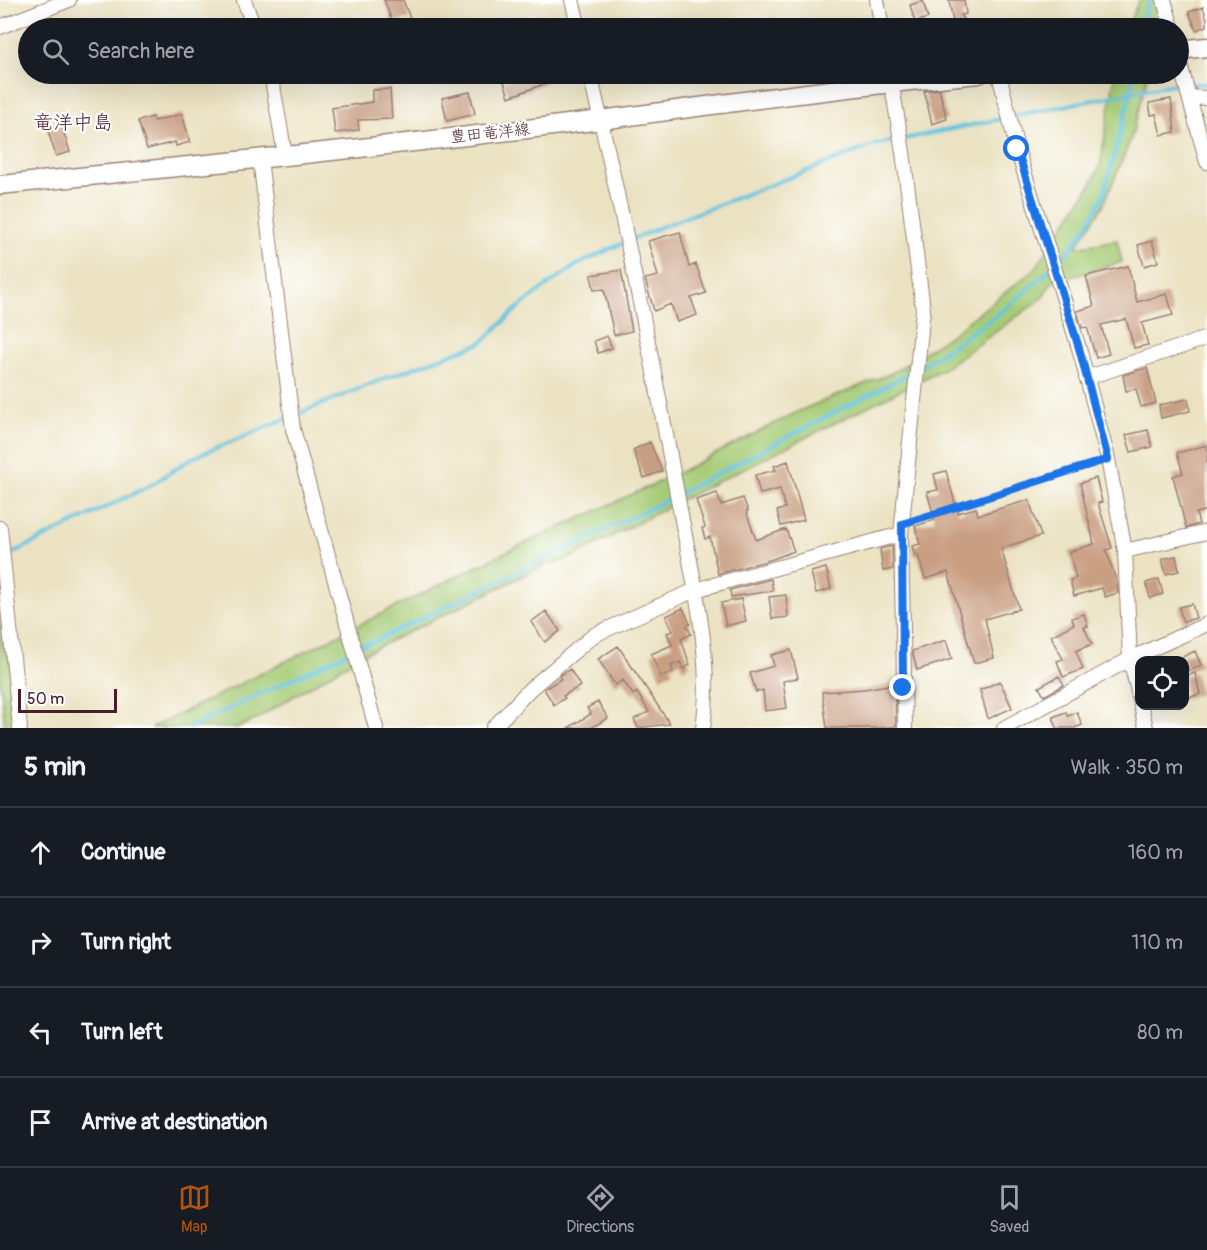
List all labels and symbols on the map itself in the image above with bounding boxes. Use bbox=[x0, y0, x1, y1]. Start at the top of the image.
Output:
district label: 竜洋中島 bbox=[33, 110, 113, 135]
street label: 豊田竜洋線 bbox=[449, 119, 531, 147]
route start bbox=[1003, 135, 1029, 161]
route end bbox=[889, 674, 915, 700]
scale bar bbox=[18, 686, 117, 714]

